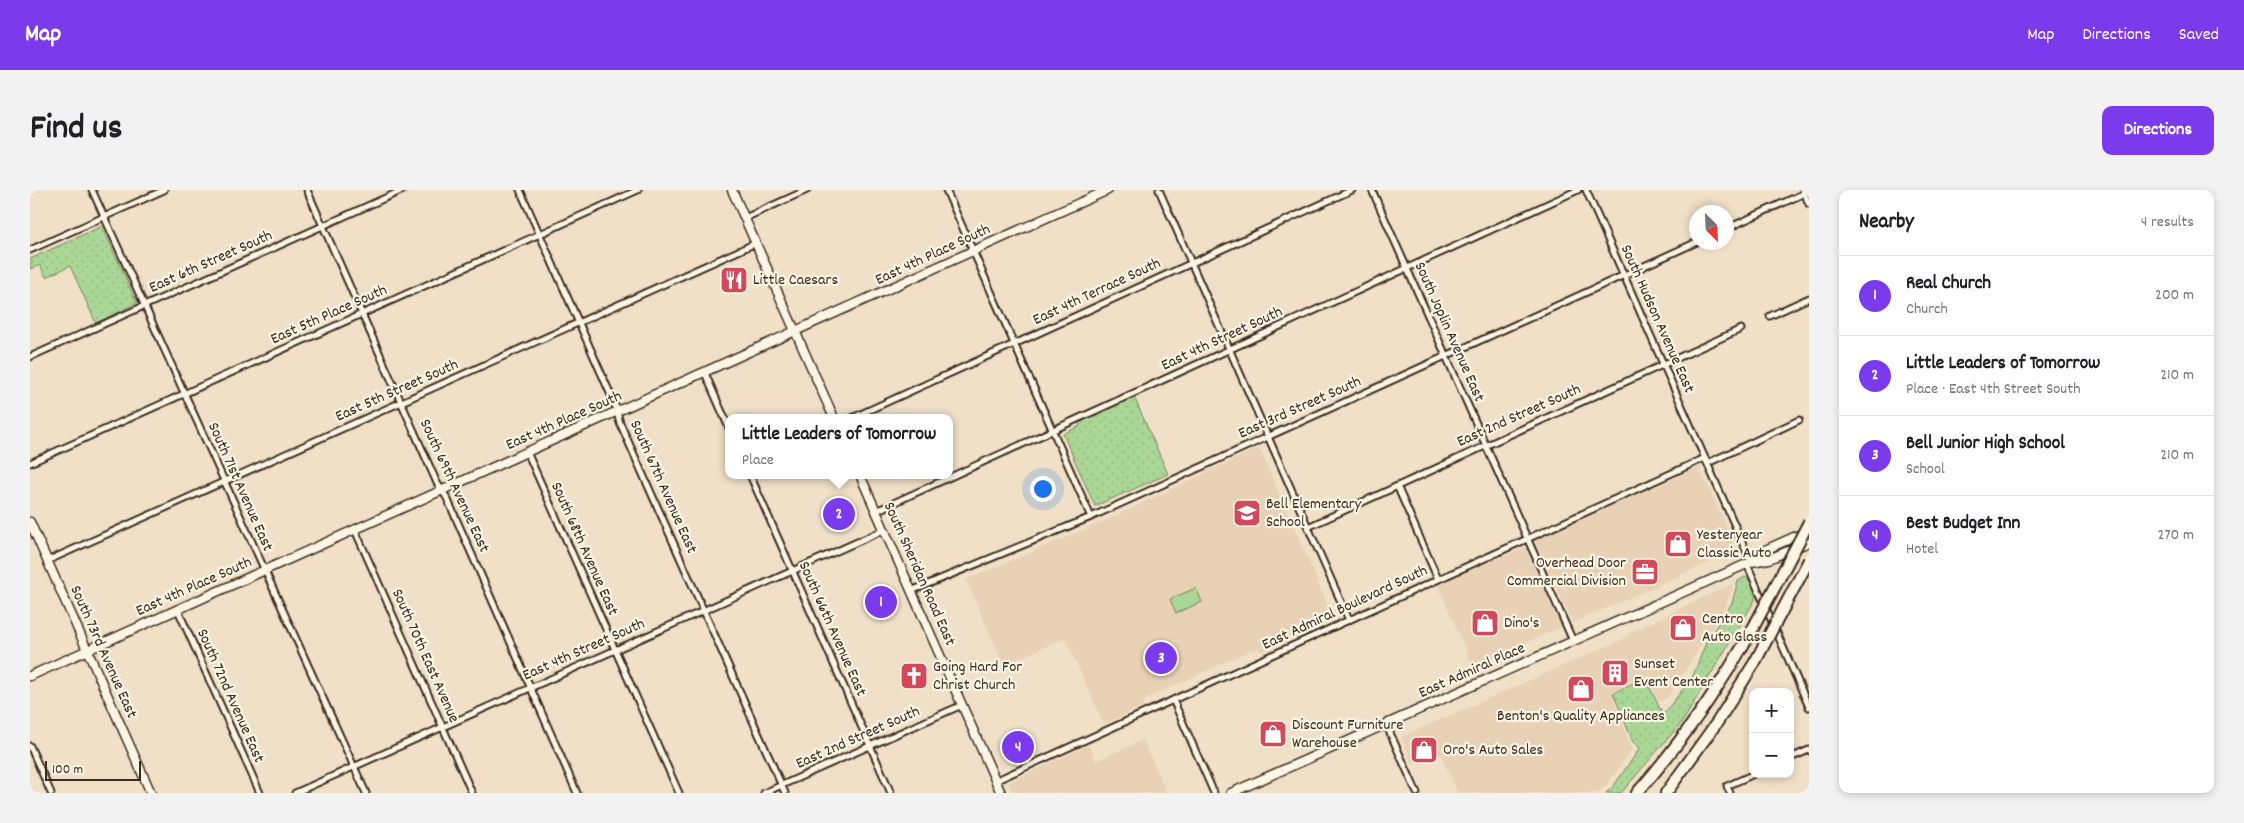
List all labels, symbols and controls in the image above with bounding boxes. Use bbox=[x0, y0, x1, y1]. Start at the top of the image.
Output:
text: Map bbox=[25, 18, 61, 52]
text: Map bbox=[2027, 23, 2054, 48]
text: Directions bbox=[2082, 23, 2151, 48]
text: Saved bbox=[2179, 23, 2219, 48]
text: Find us bbox=[30, 105, 122, 155]
button: Directions bbox=[2102, 106, 2214, 155]
north arrow bbox=[1689, 205, 1734, 250]
text: Nearby bbox=[1859, 208, 1914, 238]
text: 4 results bbox=[2141, 211, 2194, 234]
street label: East 4th Place South bbox=[872, 218, 994, 292]
street label: East 6th Street South bbox=[146, 225, 276, 299]
street label: South Hudson Avenue East bbox=[1614, 241, 1700, 397]
street label: East 4th Terrace South bbox=[1029, 252, 1165, 332]
street label: South Joplin Avenue East bbox=[1408, 258, 1490, 406]
restaurant icon: Little Caesars bbox=[719, 265, 749, 295]
place label: Little Caesars bbox=[753, 269, 838, 292]
text: Real Church bbox=[1906, 271, 1991, 298]
street label: East 5th Place South bbox=[267, 279, 391, 351]
text: 1 bbox=[1873, 284, 1877, 307]
text: 200 m bbox=[2155, 284, 2194, 307]
text: Church bbox=[1906, 298, 1948, 321]
street label: East 4th Street South bbox=[1158, 301, 1286, 377]
text: Little Leaders of Tomorrow bbox=[1906, 351, 2100, 378]
street label: East 5th Street South bbox=[332, 354, 462, 428]
text: 2 bbox=[1872, 364, 1879, 387]
text: 210 m bbox=[2160, 364, 2194, 387]
street label: East 3rd Street South bbox=[1235, 371, 1365, 445]
street label: East 2nd Street South bbox=[1453, 378, 1585, 454]
text: Place · East 4th Street South bbox=[1906, 378, 2081, 401]
street label: East 4th Place South bbox=[502, 385, 626, 457]
popup bbox=[725, 414, 953, 479]
street label: South 69th Avenue East bbox=[413, 415, 495, 557]
street label: South 67th Avenue East bbox=[623, 417, 703, 557]
street label: South 71st Avenue East bbox=[201, 419, 279, 555]
text: Little Leaders of Tomorrow bbox=[742, 422, 936, 449]
text: Bell Junior High School bbox=[1906, 431, 2065, 458]
text: 3 bbox=[1871, 444, 1879, 467]
text: 210 m bbox=[2160, 444, 2194, 467]
text: Place bbox=[742, 449, 774, 472]
text: School bbox=[1906, 458, 1945, 481]
your location bbox=[1030, 476, 1056, 502]
street label: South 68th Avenue East bbox=[544, 479, 624, 620]
place label: Bell Elementary School bbox=[1266, 493, 1362, 534]
pin: 2 bbox=[823, 495, 855, 533]
street label: South Sheridan Road East bbox=[877, 498, 961, 650]
school or university icon: Bell Elementary School bbox=[1232, 498, 1262, 528]
text: Best Budget Inn bbox=[1906, 511, 2020, 538]
place label: Yesteryear Classic Auto bbox=[1697, 524, 1771, 565]
text: 4 bbox=[1872, 524, 1878, 547]
text: 270 m bbox=[2158, 524, 2194, 547]
shop icon: Yesteryear Classic Auto bbox=[1663, 529, 1693, 559]
text: Hotel bbox=[1906, 538, 1938, 561]
street label: East 4th Place South bbox=[132, 551, 256, 623]
place label: Overhead Door Commercial Division bbox=[1507, 552, 1626, 593]
office icon: Overhead Door Commercial Division bbox=[1630, 557, 1660, 587]
street label: South 66th Avenue East bbox=[792, 558, 872, 700]
street label: East Admiral Boulevard South bbox=[1258, 560, 1432, 656]
street label: South 73rd Avenue East bbox=[63, 582, 143, 722]
pin: 1 bbox=[865, 583, 897, 621]
street label: South 70th East Avenue bbox=[385, 585, 465, 727]
shop icon: Dino's bbox=[1470, 608, 1500, 638]
place label: Centro Auto Glass bbox=[1702, 608, 1767, 649]
place label: Dino's bbox=[1504, 612, 1540, 635]
street label: East 4th Street South bbox=[519, 613, 649, 687]
shop icon: Centro Auto Glass bbox=[1668, 613, 1698, 643]
street label: South 72nd Avenue East bbox=[190, 625, 270, 767]
street label: East Admiral Place bbox=[1415, 637, 1529, 705]
pin: 3 bbox=[1145, 639, 1177, 677]
place label: Sunset Event Center bbox=[1634, 653, 1713, 694]
place label: Going Hard For Christ Church bbox=[933, 656, 1022, 697]
building icon: Sunset Event Center bbox=[1600, 658, 1630, 688]
church icon: Going Hard For Christ Church bbox=[899, 661, 929, 691]
shop icon: Benton's Quality Appliances bbox=[1566, 674, 1596, 704]
map controls bbox=[1749, 688, 1794, 778]
button: + bbox=[1749, 688, 1794, 733]
street label: East 2nd Street South bbox=[792, 700, 924, 776]
place label: Benton's Quality Appliances bbox=[1497, 705, 1665, 728]
place label: Discount Furniture Warehouse bbox=[1292, 714, 1403, 755]
shop icon: Discount Furniture Warehouse bbox=[1258, 719, 1288, 749]
pin: 4 bbox=[1002, 728, 1034, 766]
button: − bbox=[1749, 733, 1794, 778]
shop icon: Oro's Auto Sales bbox=[1409, 735, 1439, 765]
place label: Oro's Auto Sales bbox=[1443, 739, 1544, 762]
scale bar bbox=[45, 758, 141, 781]
text: 100 m bbox=[52, 760, 83, 780]

